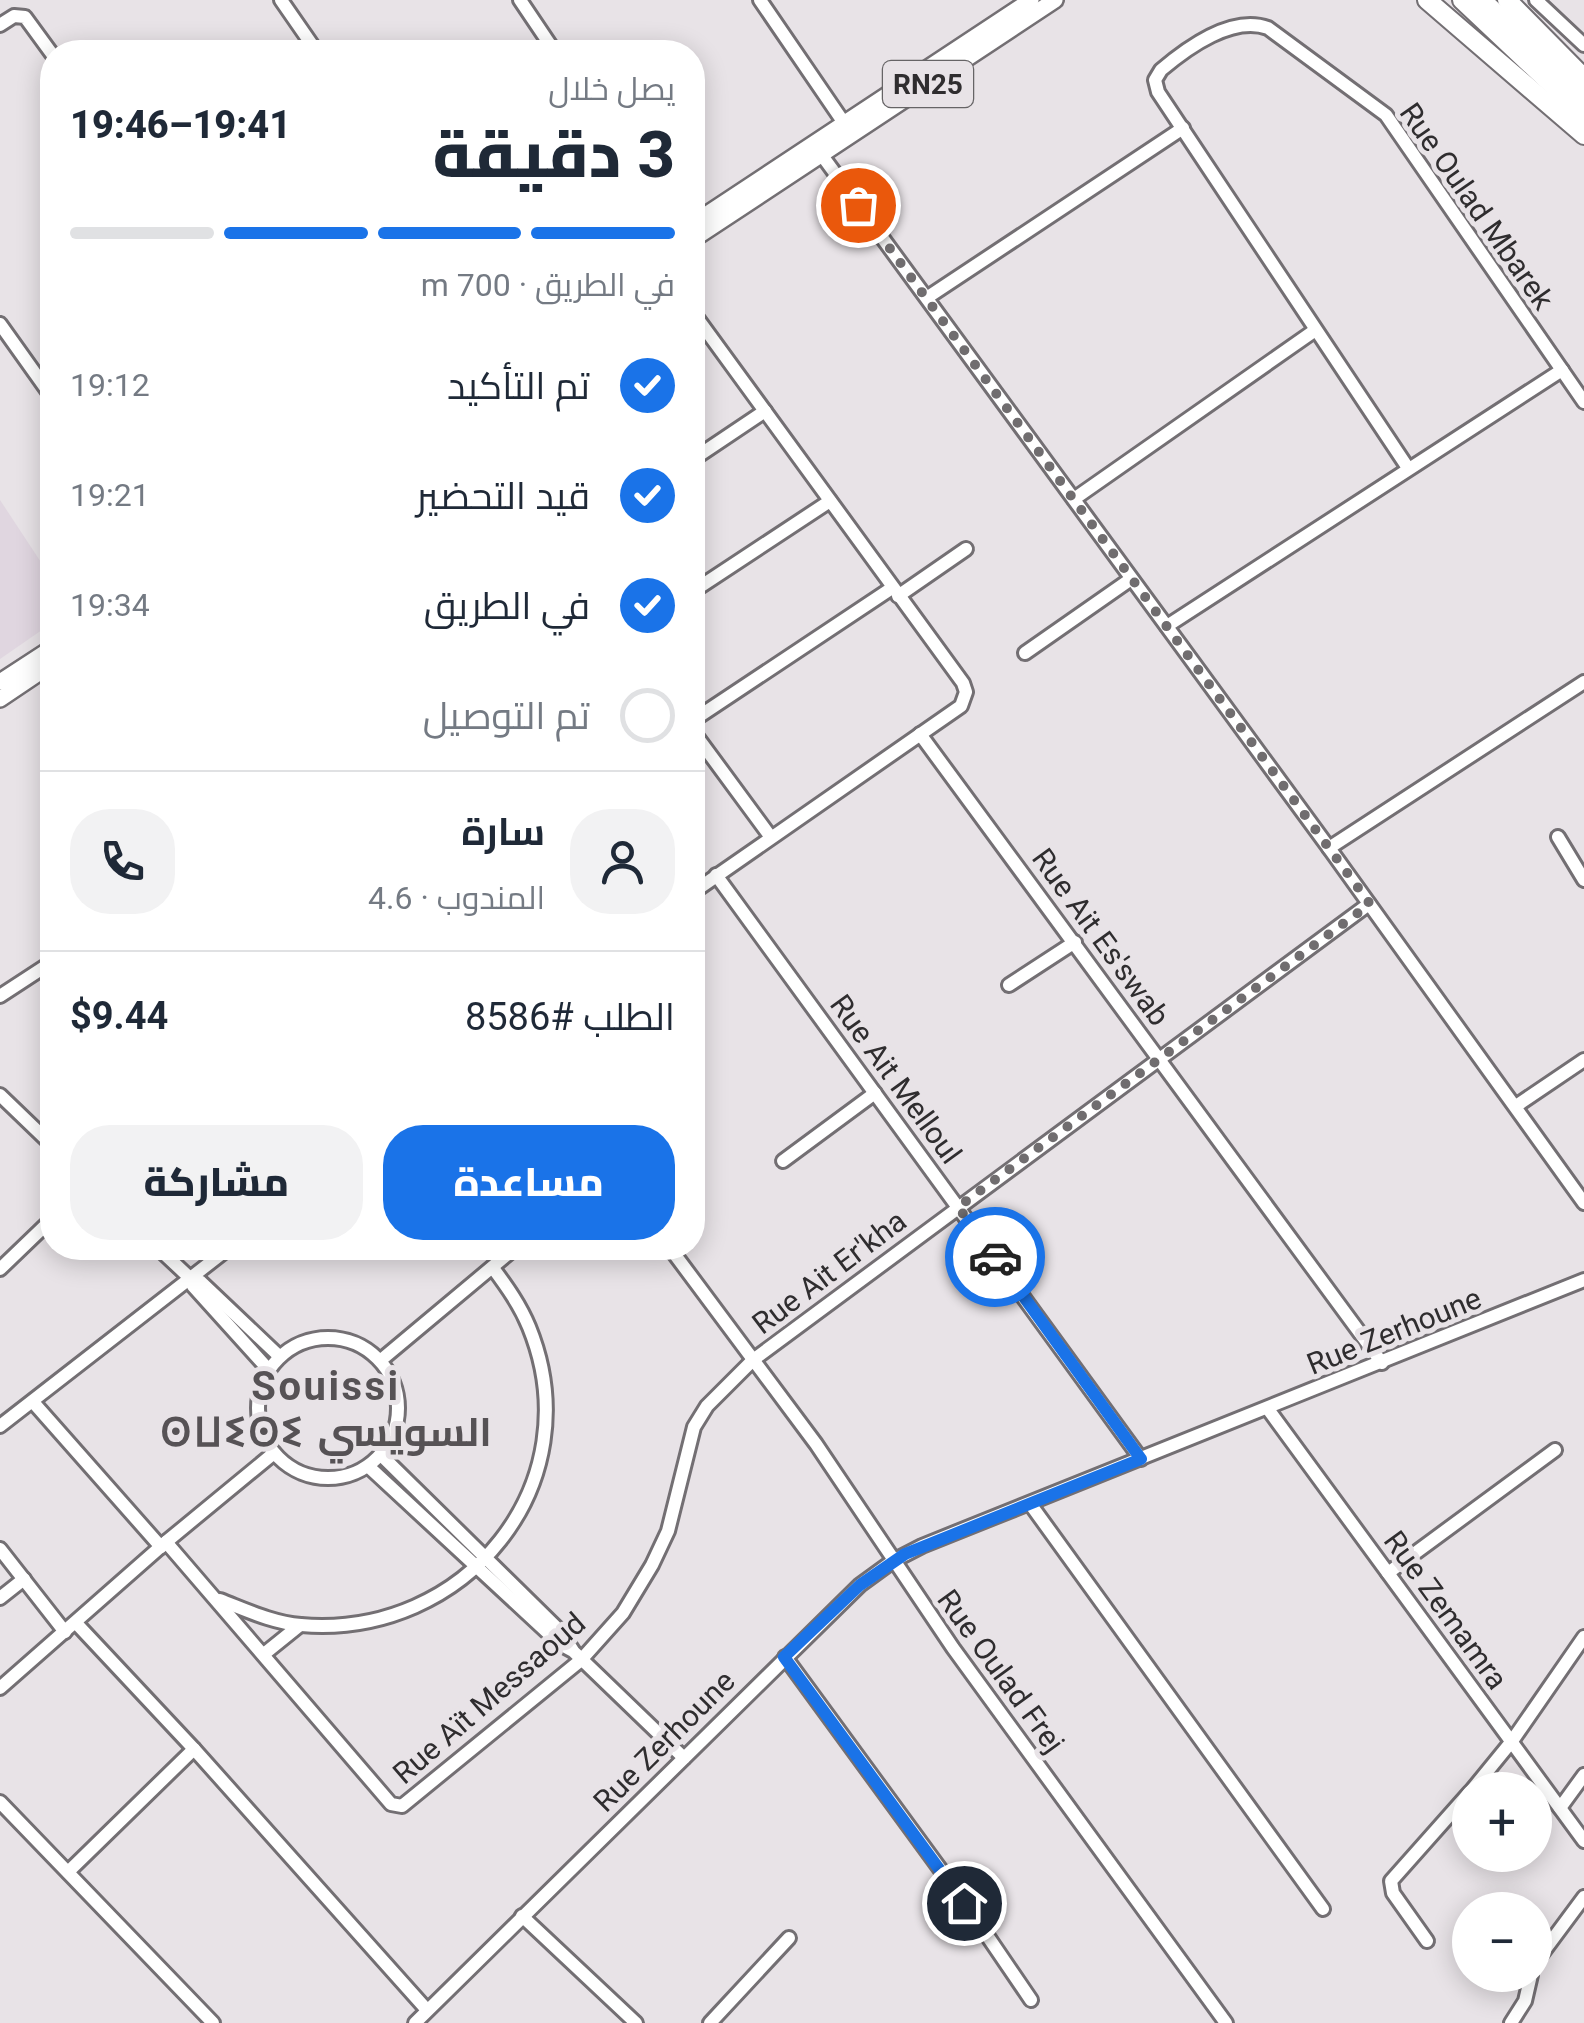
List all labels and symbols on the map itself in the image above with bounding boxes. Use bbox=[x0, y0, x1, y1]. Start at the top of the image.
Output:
road number: RN25 bbox=[883, 61, 973, 107]
street label: Rue Oulad Mbarek bbox=[1393, 96, 1562, 317]
pin bbox=[816, 163, 901, 248]
street label: Rue Ait Es'swab bbox=[1025, 842, 1177, 1032]
street label: Rue Ait Melloul bbox=[823, 988, 969, 1170]
street label: Rue Ait Er'kha bbox=[745, 1203, 913, 1341]
courier bbox=[945, 1207, 1045, 1307]
street label: Rue Zerhoune bbox=[1302, 1280, 1486, 1382]
district label: Souissi ⵙⵡⵉⵙⵉ السويسي bbox=[160, 1363, 492, 1464]
street label: Rue Zemamra bbox=[1377, 1524, 1515, 1696]
street label: Rue Oulad Frej bbox=[930, 1583, 1072, 1759]
street label: Rue Aït Messaoud bbox=[386, 1605, 592, 1791]
street label: Rue Zerhoune bbox=[586, 1663, 742, 1819]
pin bbox=[922, 1861, 1007, 1946]

